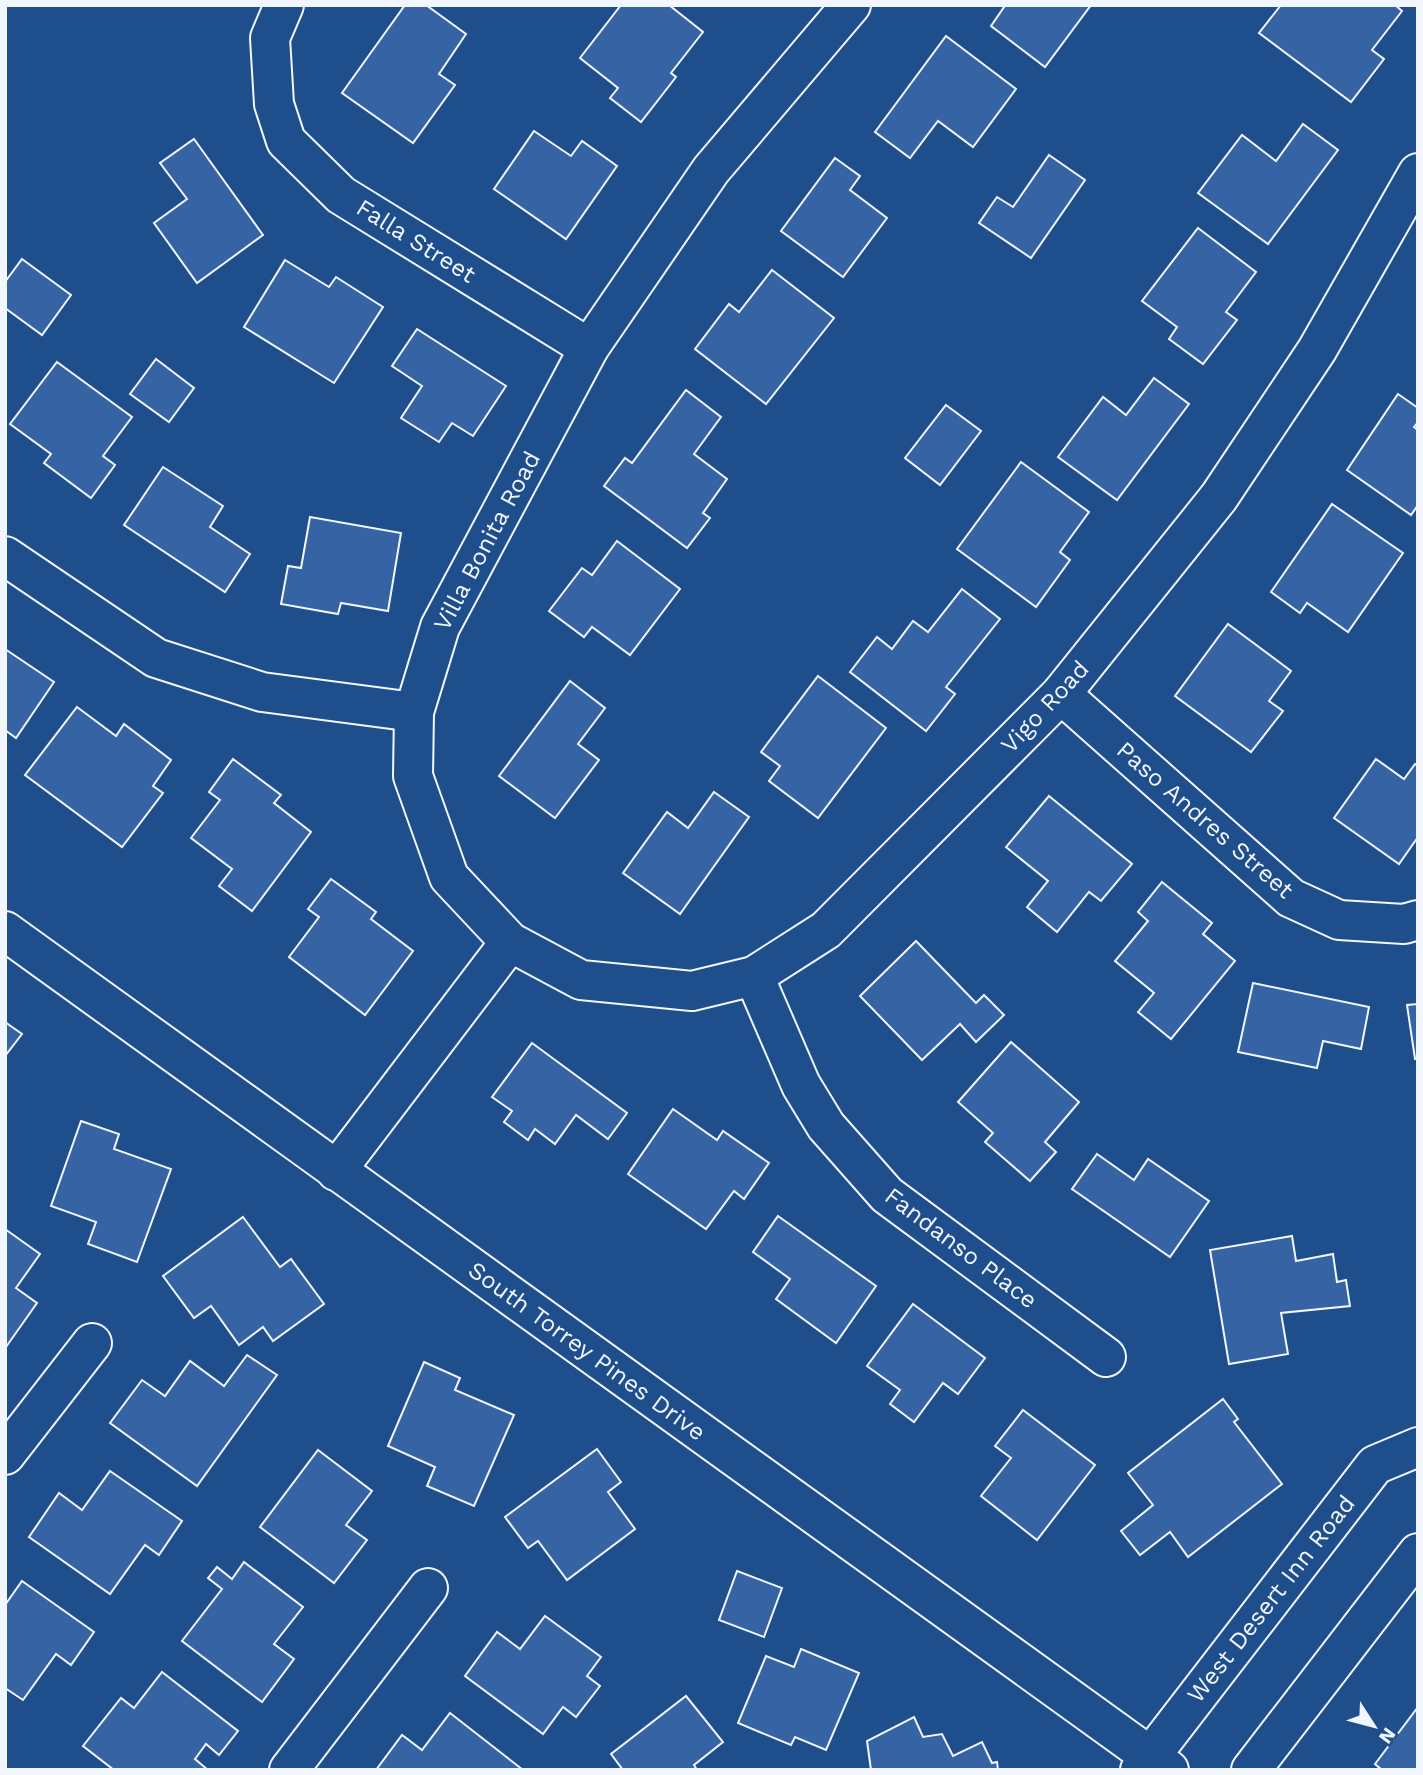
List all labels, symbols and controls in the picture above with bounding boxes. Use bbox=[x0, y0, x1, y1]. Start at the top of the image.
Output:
street label: Falla Street bbox=[351, 193, 481, 289]
street label: Villa Bonita Road bbox=[428, 447, 546, 635]
street label: Vigo Road bbox=[995, 655, 1095, 759]
street label: Paso Andres Street bbox=[1111, 736, 1299, 904]
street label: Fandanso Place bbox=[879, 1182, 1043, 1314]
street label: South Torrey Pines Drive bbox=[463, 1256, 711, 1446]
street label: West Desert Inn Road bbox=[1181, 1490, 1361, 1708]
north arrow bbox=[1339, 1691, 1409, 1761]
text: N bbox=[1374, 1723, 1401, 1748]

